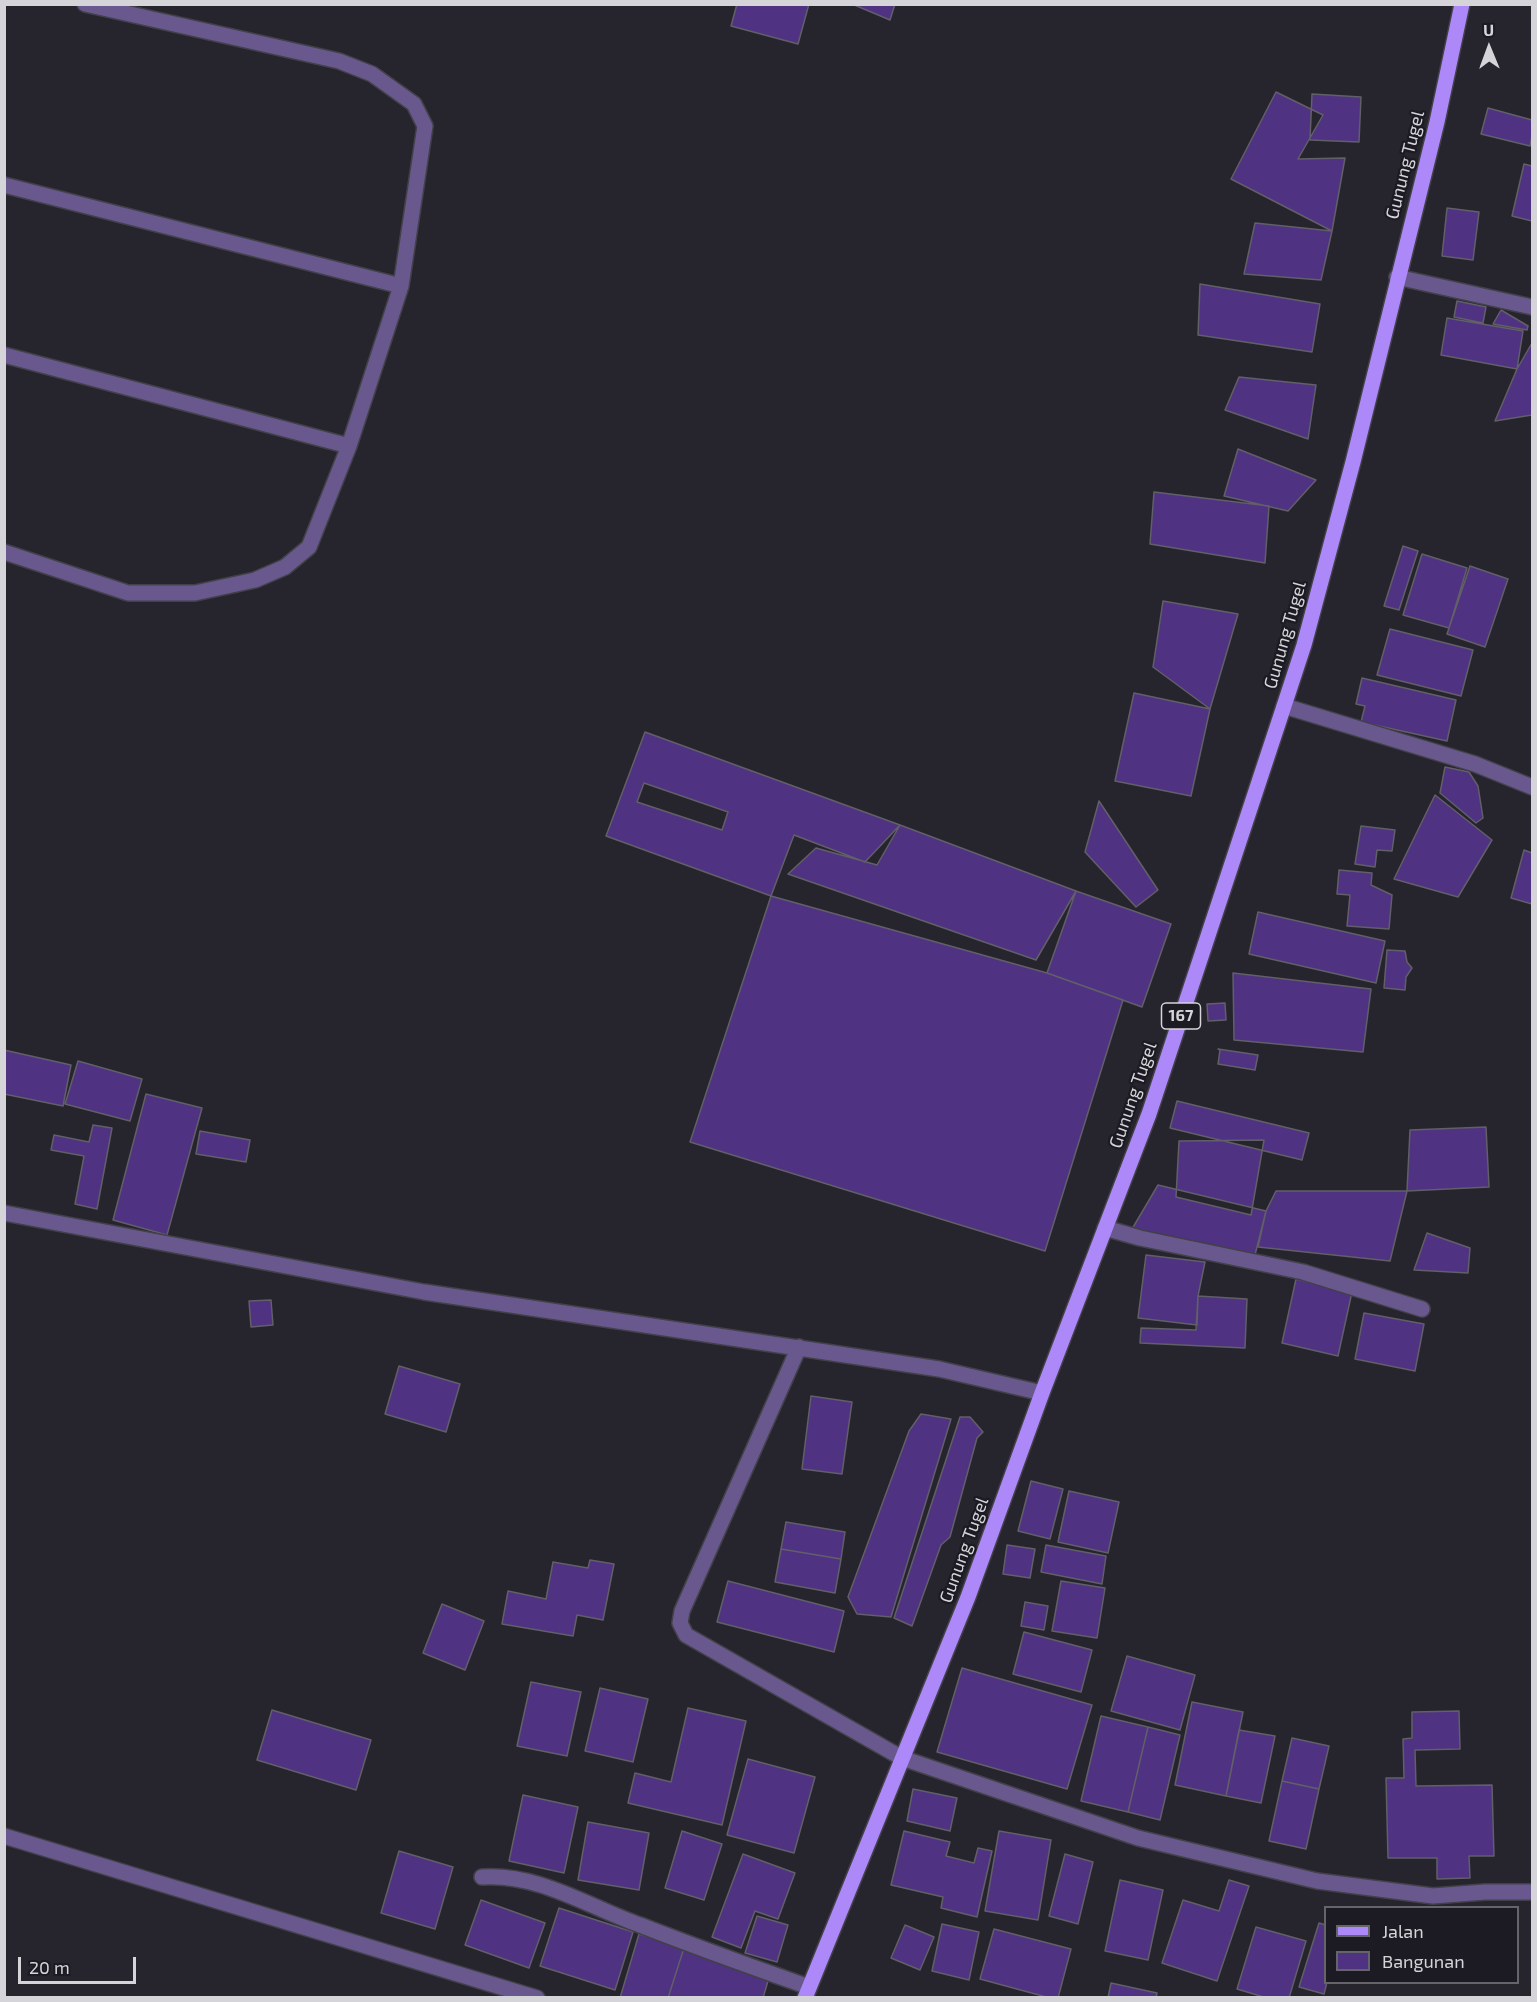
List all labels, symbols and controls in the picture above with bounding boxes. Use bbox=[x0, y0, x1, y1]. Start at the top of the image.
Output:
north arrow bbox=[1459, 18, 1519, 78]
text: U bbox=[1483, 20, 1494, 39]
street label: Gunung Tugel bbox=[1381, 109, 1429, 221]
street label: Gunung Tugel bbox=[1259, 579, 1311, 691]
road number: 167 bbox=[1162, 1003, 1200, 1029]
street label: Gunung Tugel bbox=[1105, 1039, 1161, 1151]
street label: Gunung Tugel bbox=[935, 1494, 993, 1606]
legend bbox=[1324, 1906, 1519, 1984]
text: Jalan bbox=[1382, 1920, 1424, 1942]
scale bar bbox=[21, 1945, 140, 1983]
text: Bangunan bbox=[1382, 1950, 1465, 1972]
text: 20 m bbox=[29, 1956, 70, 1978]

